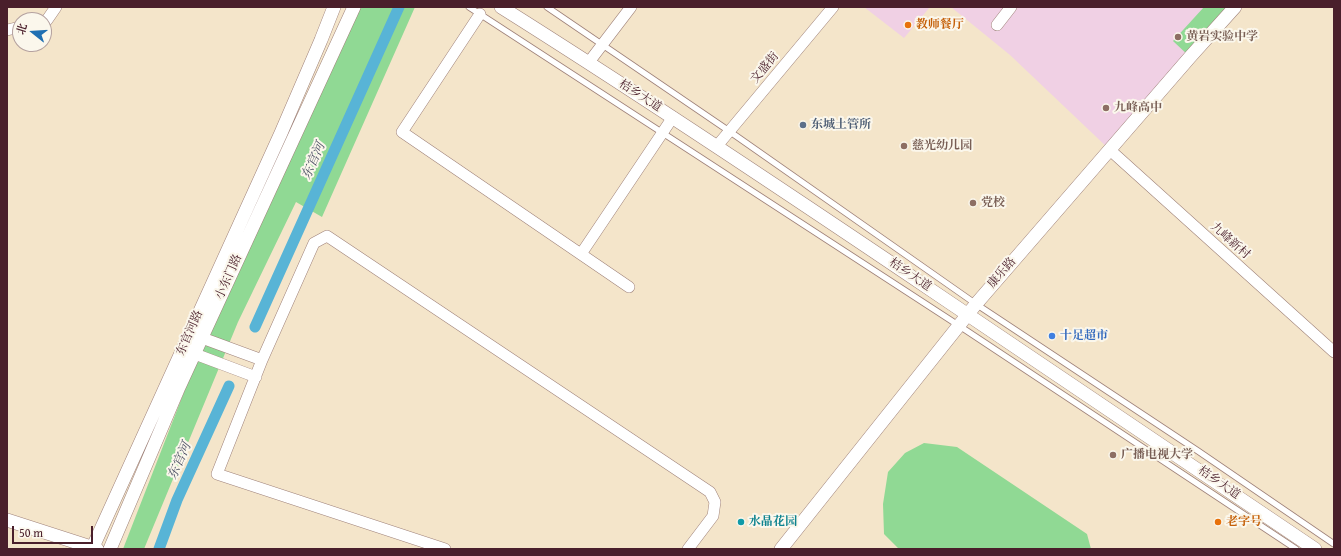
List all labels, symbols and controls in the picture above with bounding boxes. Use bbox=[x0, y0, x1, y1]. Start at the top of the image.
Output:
north arrow bbox=[12, 12, 52, 52]
place label: 教师餐厅 bbox=[916, 18, 964, 32]
marker: 教师餐厅 bbox=[903, 20, 913, 30]
text: 北 bbox=[12, 21, 31, 36]
place label: 黄岩实验中学 bbox=[1186, 30, 1258, 44]
marker: 黄岩实验中学 bbox=[1173, 32, 1183, 42]
street label: 文盛街 bbox=[748, 50, 782, 86]
street label: 桔乡大道 bbox=[616, 77, 664, 115]
place label: 九峰高中 bbox=[1114, 101, 1162, 115]
marker: 九峰高中 bbox=[1101, 103, 1111, 113]
place label: 东城土管所 bbox=[811, 118, 871, 132]
marker: 东城土管所 bbox=[798, 120, 808, 130]
place label: 慈光幼儿园 bbox=[912, 139, 972, 153]
water label: 东官河 bbox=[299, 140, 329, 182]
marker: 慈光幼儿园 bbox=[899, 141, 909, 151]
place label: 党校 bbox=[981, 196, 1005, 210]
marker: 党校 bbox=[968, 198, 978, 208]
street label: 九峰新村 bbox=[1207, 220, 1253, 262]
street label: 小东门路 bbox=[213, 252, 245, 302]
street label: 康乐路 bbox=[985, 255, 1019, 291]
street label: 桔乡大道 bbox=[886, 256, 934, 294]
street label: 东官河路 bbox=[174, 308, 206, 358]
place label: 十足超市 bbox=[1060, 329, 1108, 343]
marker: 十足超市 bbox=[1047, 331, 1057, 341]
water label: 东官河 bbox=[165, 440, 195, 482]
place label: 广播电视大学 bbox=[1121, 448, 1193, 462]
marker: 广播电视大学 bbox=[1108, 450, 1118, 460]
street label: 桔乡大道 bbox=[1195, 463, 1243, 503]
place label: 水晶花园 bbox=[749, 515, 797, 529]
place label: 老字号 bbox=[1226, 515, 1262, 529]
marker: 水晶花园 bbox=[736, 517, 746, 527]
marker: 老字号 bbox=[1213, 517, 1223, 527]
scale bar bbox=[14, 518, 95, 544]
text: 50 m bbox=[19, 524, 43, 541]

